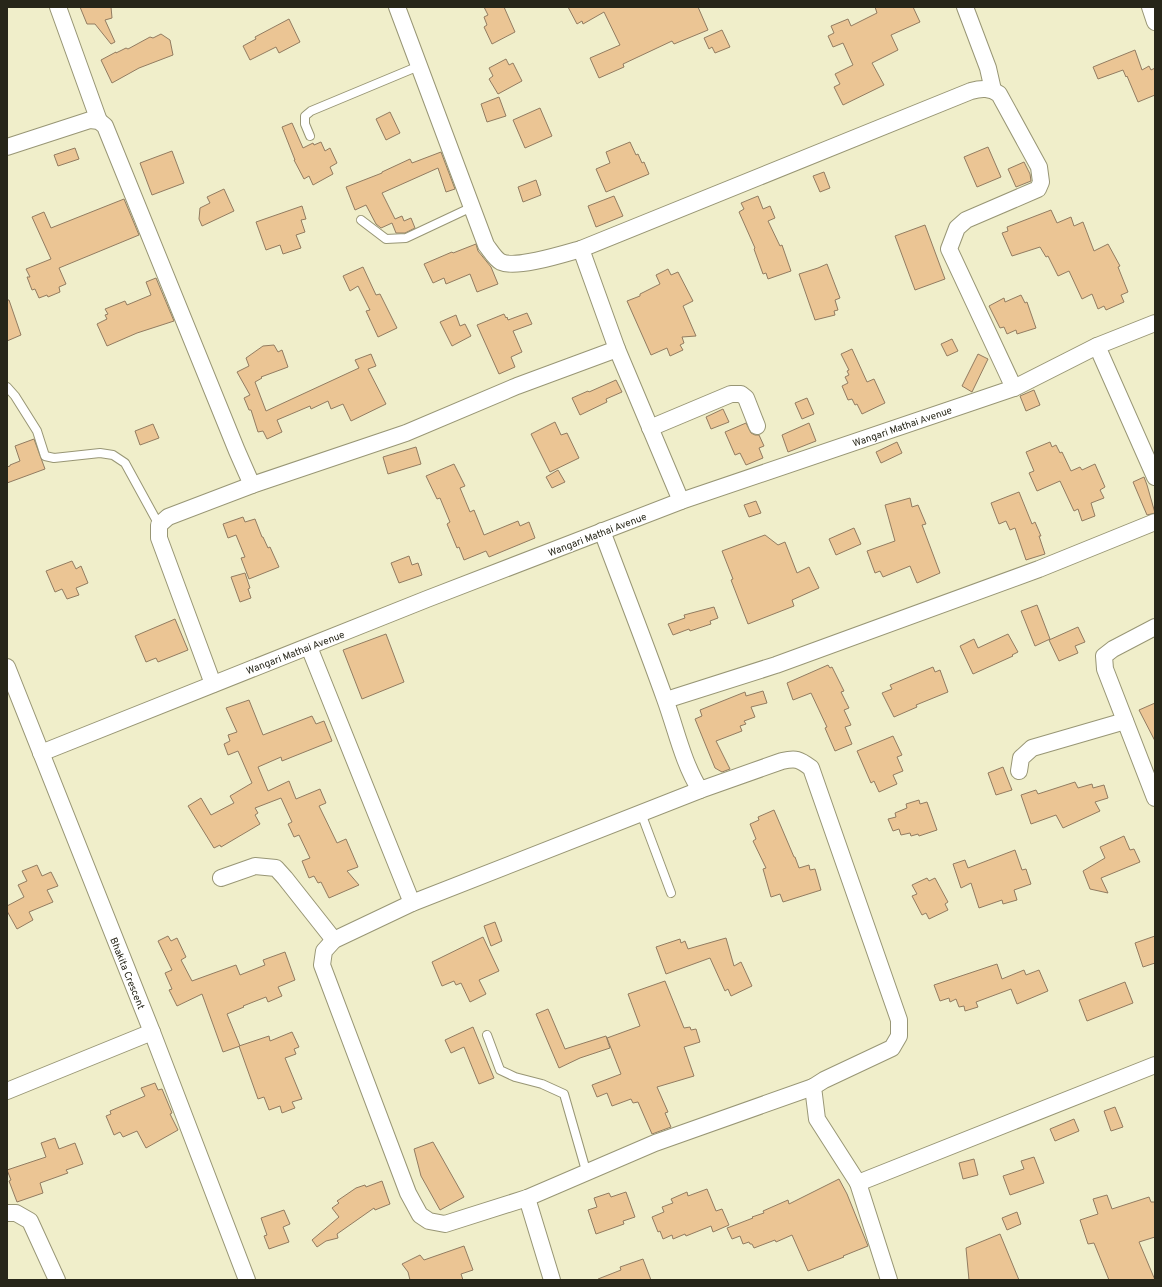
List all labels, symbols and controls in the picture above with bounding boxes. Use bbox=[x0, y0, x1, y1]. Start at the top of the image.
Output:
street label: Wangari Mathai Avenue bbox=[851, 404, 954, 451]
street label: Wangari Mathai Avenue bbox=[546, 511, 649, 560]
street label: Wangari Mathai Avenue bbox=[244, 629, 347, 678]
street label: Bhakita Crescent bbox=[106, 936, 147, 1012]

